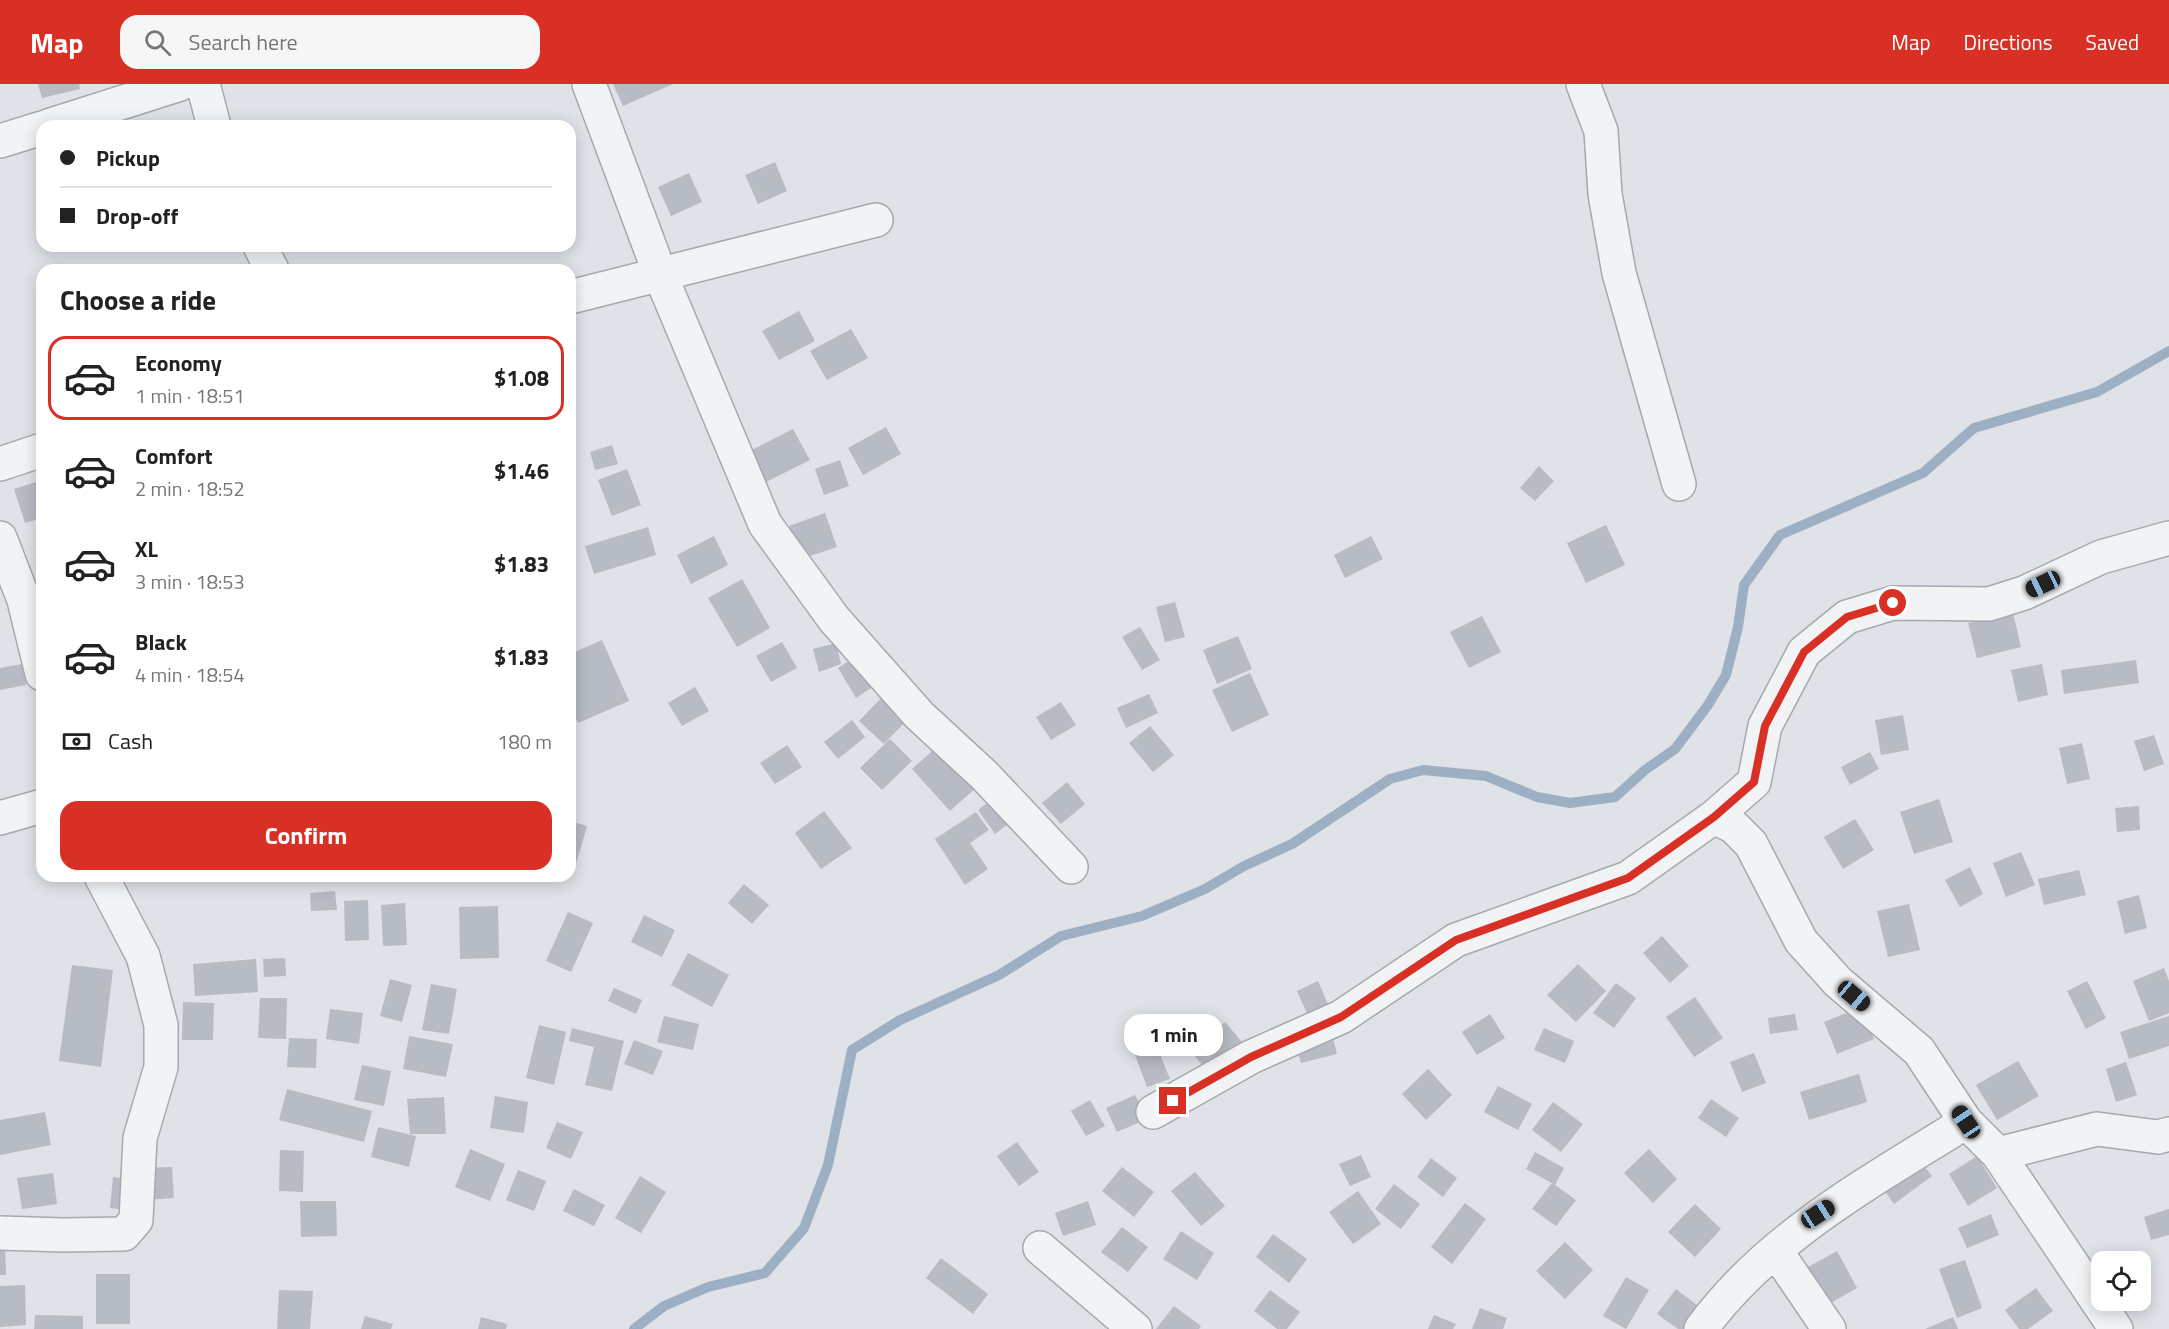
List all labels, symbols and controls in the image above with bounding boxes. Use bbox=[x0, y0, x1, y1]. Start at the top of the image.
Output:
search box bbox=[120, 15, 540, 69]
text: Map bbox=[30, 21, 84, 64]
text: Search here bbox=[189, 25, 298, 59]
icon: search bbox=[141, 26, 174, 59]
text: Map bbox=[1891, 26, 1931, 58]
text: Directions bbox=[1964, 26, 2053, 58]
text: Saved bbox=[2086, 26, 2139, 58]
text: Pickup bbox=[96, 141, 160, 175]
text: Drop-off bbox=[96, 199, 178, 233]
text: Choose a ride bbox=[60, 279, 216, 320]
text: Economy bbox=[135, 346, 222, 380]
icon: car bbox=[63, 351, 117, 405]
text: $1.08 bbox=[494, 361, 549, 395]
text: 1 min · 18:51 bbox=[135, 380, 245, 411]
text: Comfort bbox=[135, 439, 213, 473]
icon: car bbox=[63, 444, 117, 498]
text: $1.46 bbox=[494, 454, 549, 488]
text: 2 min · 18:52 bbox=[135, 473, 245, 504]
text: XL bbox=[135, 532, 158, 566]
icon: car bbox=[63, 537, 117, 591]
text: $1.83 bbox=[494, 547, 549, 581]
text: 3 min · 18:53 bbox=[135, 566, 245, 597]
car bbox=[2023, 568, 2063, 600]
route start bbox=[1879, 589, 1906, 616]
text: Black bbox=[135, 625, 187, 659]
icon: car bbox=[63, 630, 117, 684]
text: $1.83 bbox=[494, 640, 549, 674]
text: 4 min · 18:54 bbox=[135, 659, 245, 690]
text: Cash bbox=[108, 724, 153, 758]
icon: cash bbox=[60, 725, 93, 758]
text: 180 m bbox=[497, 726, 552, 757]
button: Confirm bbox=[60, 801, 552, 870]
car bbox=[1834, 978, 1874, 1014]
callout: 1 min bbox=[1124, 1014, 1222, 1056]
text: 1 min bbox=[1149, 1019, 1198, 1050]
route end bbox=[1159, 1087, 1186, 1114]
car bbox=[1948, 1102, 1984, 1142]
car bbox=[1798, 1197, 1838, 1231]
map controls bbox=[2091, 1251, 2151, 1311]
button: locate bbox=[2091, 1251, 2151, 1311]

